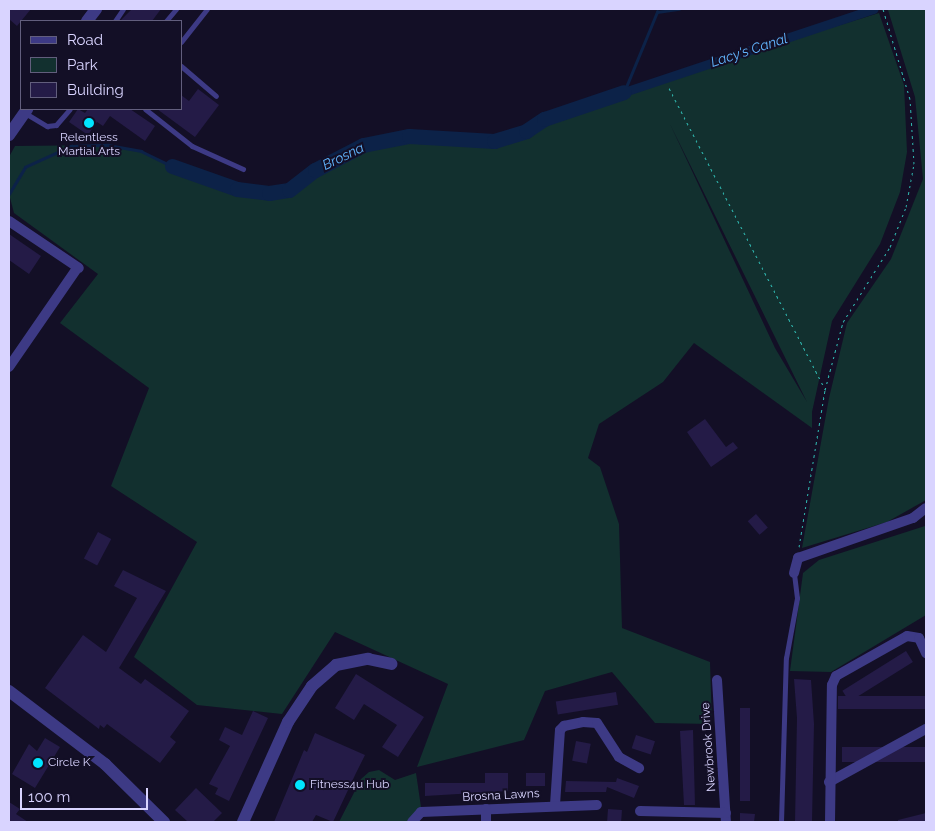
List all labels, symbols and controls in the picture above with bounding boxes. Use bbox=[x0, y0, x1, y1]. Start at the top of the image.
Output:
legend bbox=[20, 20, 182, 110]
water label: Lacy's Canal bbox=[708, 30, 790, 70]
text: Road bbox=[67, 31, 103, 49]
text: Park bbox=[67, 56, 98, 74]
text: Building bbox=[67, 81, 124, 99]
marker: Relentless Martial Arts bbox=[83, 117, 95, 129]
place label: Relentless Martial Arts bbox=[58, 131, 120, 159]
water label: Brosna bbox=[319, 139, 367, 173]
street label: Newbrook Drive bbox=[699, 702, 719, 792]
place label: Circle K bbox=[48, 756, 91, 770]
marker: Circle K bbox=[32, 757, 44, 769]
scale bar bbox=[22, 778, 150, 810]
place label: Fitness4u Hub bbox=[310, 778, 389, 792]
marker: Fitness4u Hub bbox=[294, 779, 306, 791]
street label: Brosna Lawns bbox=[462, 787, 540, 805]
text: 100 m bbox=[28, 788, 70, 806]

